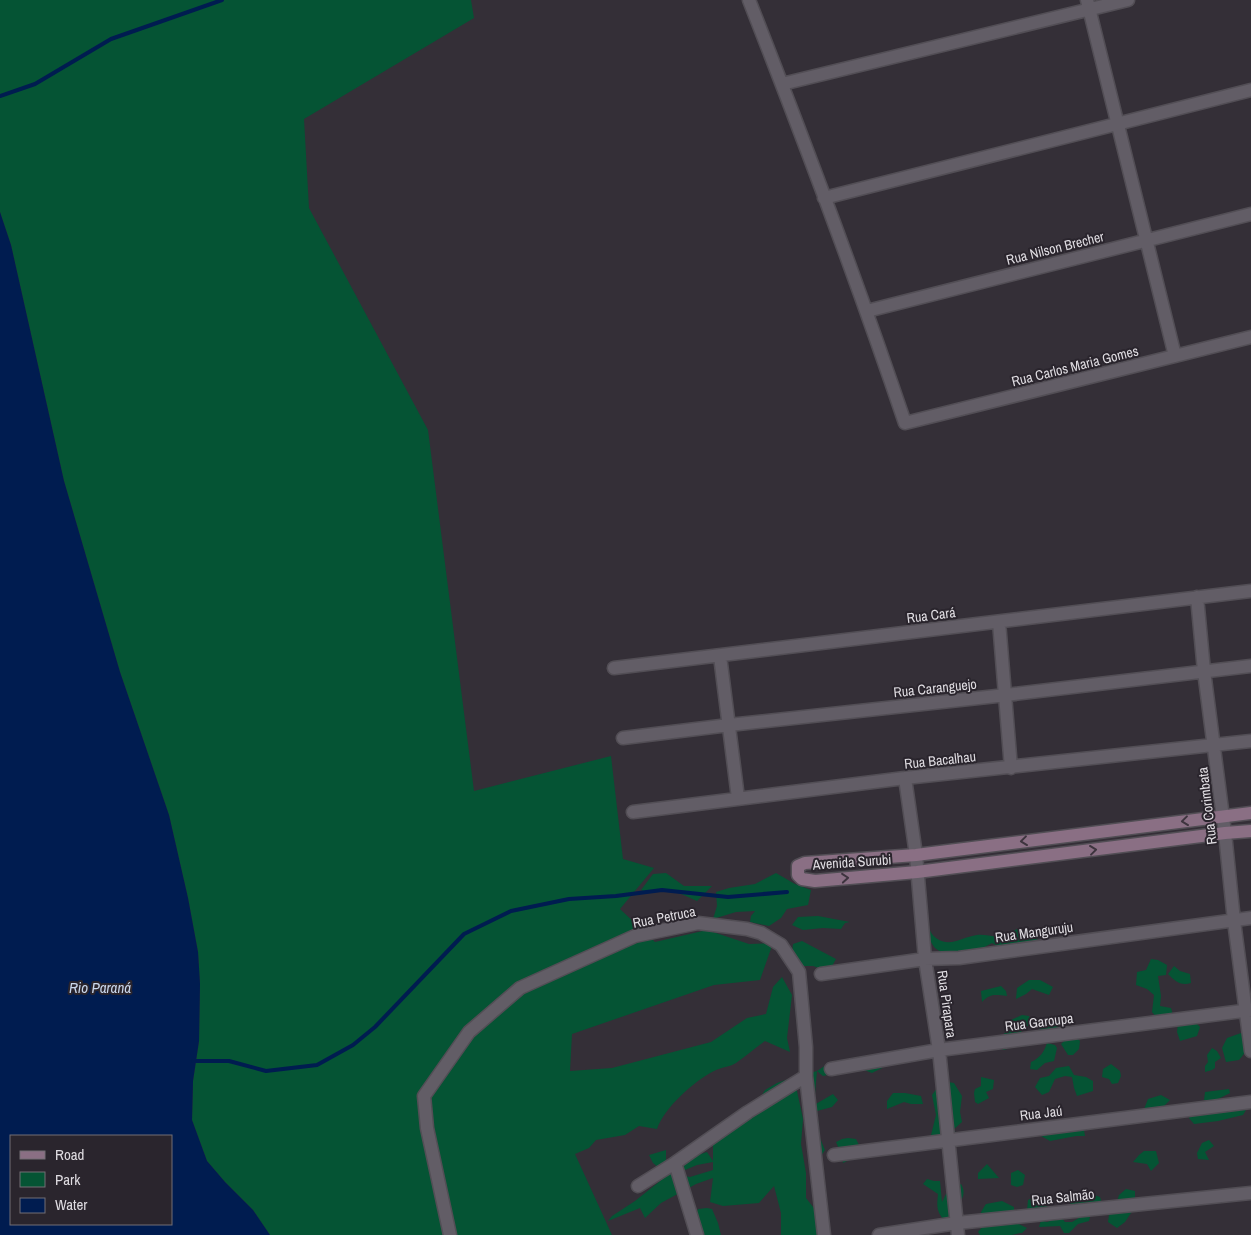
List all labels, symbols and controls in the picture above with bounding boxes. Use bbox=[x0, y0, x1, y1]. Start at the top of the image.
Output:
street label: Rua Nilson Brecher bbox=[1004, 227, 1106, 269]
street label: Rua Carlos Maria Gomes bbox=[1010, 341, 1141, 390]
street label: Rua Cará bbox=[906, 603, 957, 627]
street label: Rua Caranguejo bbox=[892, 675, 978, 701]
street label: Rua Bacalhau bbox=[903, 747, 977, 773]
street label: Rua Corimbata bbox=[1193, 766, 1221, 846]
one-way arrow bbox=[1181, 815, 1189, 826]
one-way arrow bbox=[1020, 835, 1028, 846]
one-way arrow bbox=[1089, 845, 1097, 855]
street label: Avenida Surubi bbox=[811, 850, 892, 874]
one-way arrow bbox=[841, 873, 849, 884]
street label: Rua Petruca bbox=[631, 902, 698, 932]
street label: Rua Manguruju bbox=[994, 918, 1074, 946]
street label: Rua Pirapara bbox=[933, 969, 961, 1040]
water label: Rio Paraná bbox=[69, 977, 131, 998]
street label: Rua Garoupa bbox=[1004, 1009, 1075, 1035]
street label: Rua Jaú bbox=[1019, 1101, 1063, 1125]
legend bbox=[10, 1135, 172, 1225]
text: Road bbox=[55, 1144, 84, 1165]
text: Park bbox=[55, 1169, 81, 1190]
street label: Rua Salmão bbox=[1031, 1185, 1095, 1209]
text: Water bbox=[55, 1194, 87, 1215]

